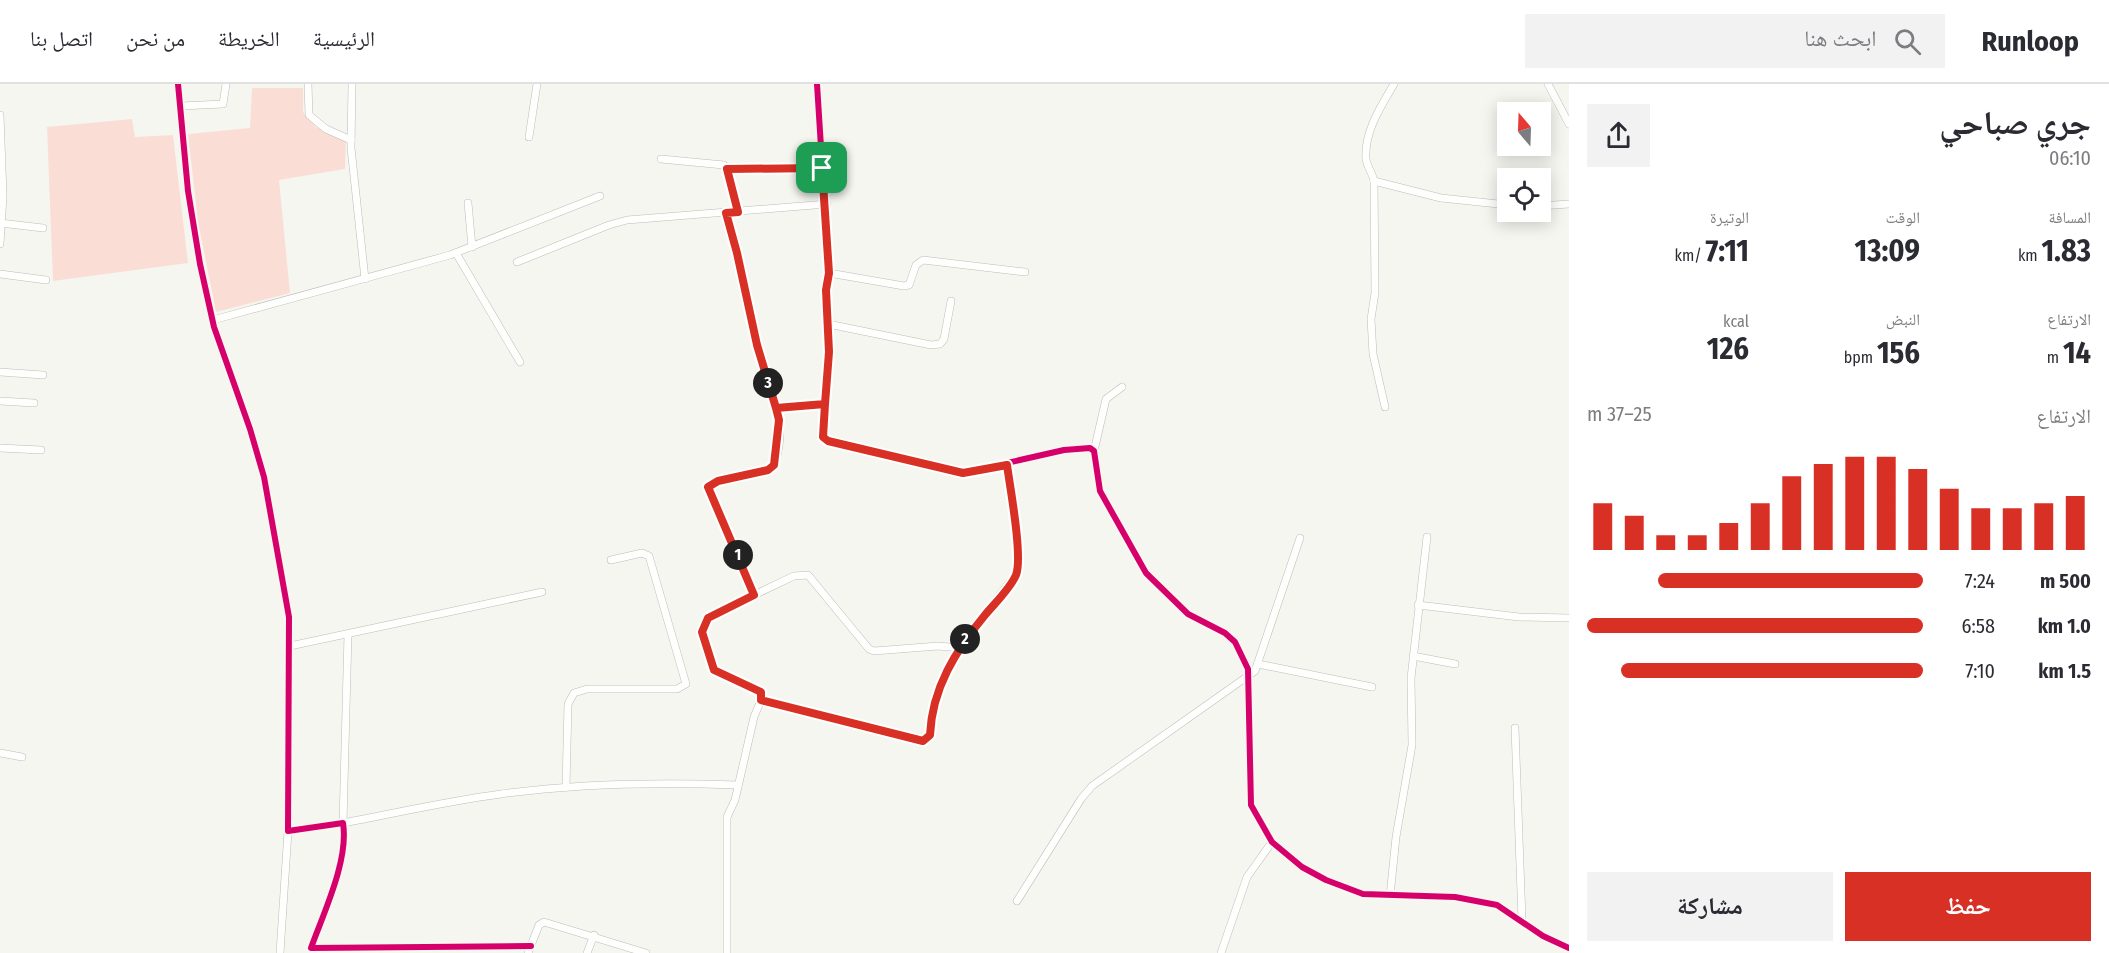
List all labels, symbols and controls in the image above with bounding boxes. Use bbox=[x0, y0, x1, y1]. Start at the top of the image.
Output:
search box bbox=[1525, 14, 1945, 68]
text: ابحث هنا bbox=[1804, 25, 1876, 52]
icon: search bbox=[1891, 25, 1924, 58]
text: Runloop bbox=[1981, 25, 2079, 58]
text: اتصل بنا bbox=[30, 26, 93, 52]
text: من نحن bbox=[126, 26, 185, 52]
text: الخريطة bbox=[218, 26, 280, 52]
text: الرئيسية bbox=[313, 26, 375, 52]
north arrow bbox=[1497, 102, 1551, 156]
map controls bbox=[1497, 102, 1551, 222]
text: جري صباحي bbox=[1939, 103, 2091, 143]
button: share bbox=[1587, 104, 1650, 167]
pin bbox=[796, 142, 847, 193]
text: 06:10 bbox=[2049, 146, 2091, 170]
icon: arrive bbox=[805, 151, 838, 184]
button: locate bbox=[1497, 168, 1551, 222]
text: الوتيرة bbox=[1710, 208, 1749, 227]
text: الوقت bbox=[1886, 208, 1920, 227]
text: المسافة bbox=[2049, 208, 2091, 227]
text: 7:11 bbox=[1706, 233, 1749, 269]
text: 13:09 bbox=[1855, 233, 1920, 269]
text: 1.83 bbox=[2041, 233, 2091, 269]
text: /km bbox=[1675, 246, 1706, 265]
text: km bbox=[2018, 246, 2041, 265]
text: النبض bbox=[1886, 310, 1920, 329]
text: الارتفاع bbox=[2047, 310, 2091, 329]
text: kcal bbox=[1723, 312, 1749, 331]
text: 126 bbox=[1707, 331, 1749, 367]
text: 156 bbox=[1877, 335, 1920, 371]
text: 14 bbox=[2063, 335, 2091, 371]
text: bpm bbox=[1844, 348, 1877, 367]
text: m bbox=[2047, 348, 2063, 367]
pin: 3 bbox=[753, 368, 783, 398]
text: 3 bbox=[764, 373, 772, 392]
text: 25–37 m bbox=[1587, 402, 1652, 426]
text: الارتفاع bbox=[2036, 404, 2091, 428]
pin: 1 bbox=[723, 540, 753, 570]
text: 1 bbox=[735, 545, 741, 564]
text: 7:24 bbox=[1965, 569, 1995, 593]
text: 500 m bbox=[2040, 569, 2091, 593]
text: 6:58 bbox=[1962, 614, 1995, 638]
text: 1.0 km bbox=[2038, 614, 2091, 638]
pin: 2 bbox=[950, 624, 980, 654]
text: 2 bbox=[961, 629, 969, 648]
text: 7:10 bbox=[1965, 659, 1995, 683]
text: 1.5 km bbox=[2038, 659, 2091, 683]
button: مشاركة bbox=[1587, 872, 1833, 941]
button: حفظ bbox=[1845, 872, 2091, 941]

